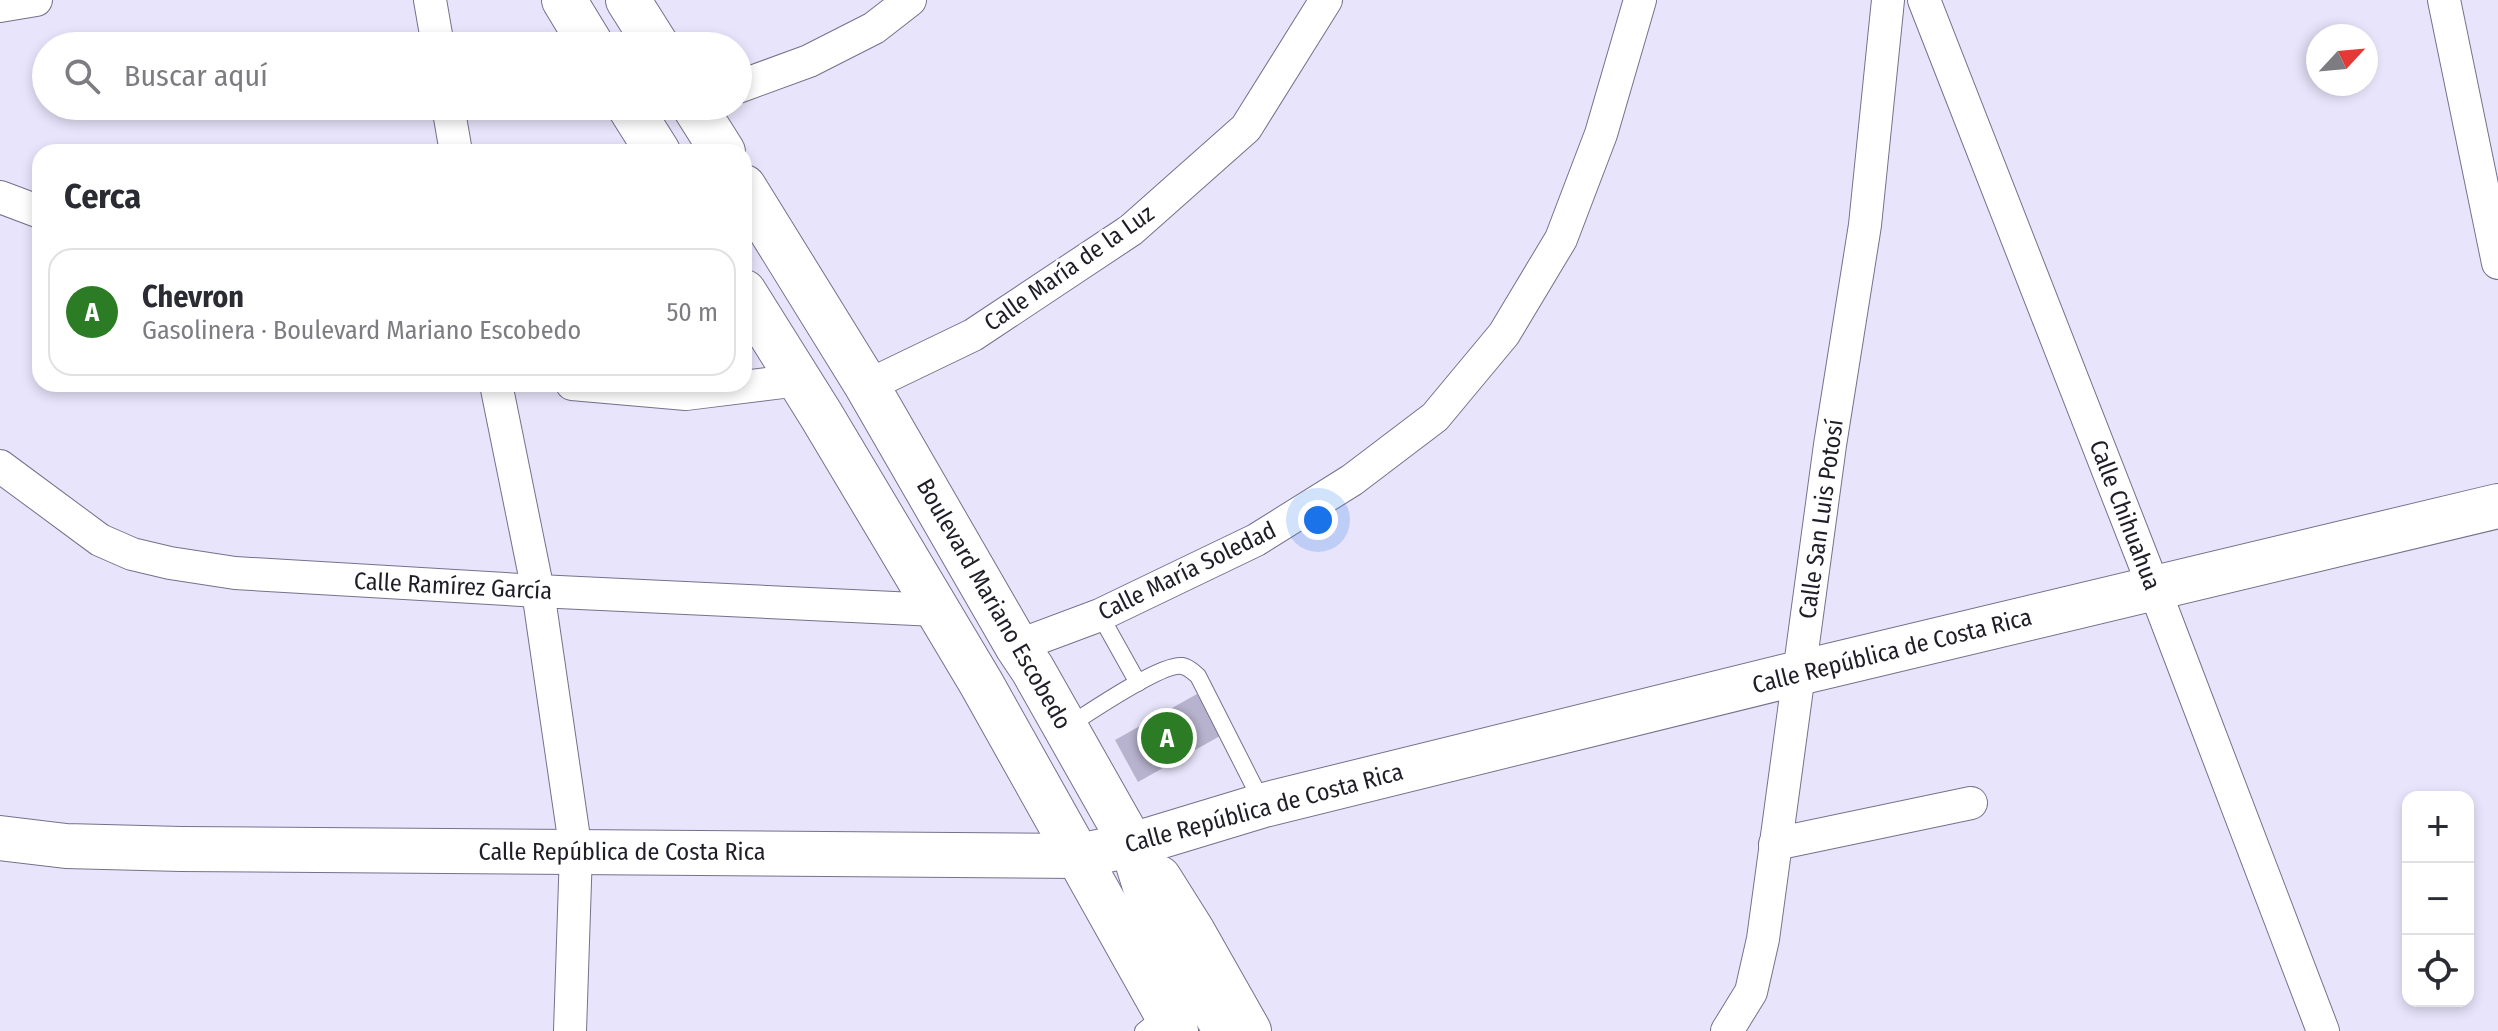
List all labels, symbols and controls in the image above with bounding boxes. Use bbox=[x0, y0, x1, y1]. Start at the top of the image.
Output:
north arrow bbox=[2306, 24, 2378, 96]
search box bbox=[32, 32, 752, 120]
icon: search bbox=[60, 54, 104, 98]
text: Buscar aquí bbox=[124, 58, 268, 94]
text: Cerca bbox=[64, 176, 141, 217]
street label: Calle María de la Luz bbox=[979, 199, 1159, 337]
text: Chevron bbox=[142, 279, 244, 315]
text: A bbox=[85, 297, 99, 328]
text: 50 m bbox=[666, 297, 718, 328]
text: Gasolinera · Boulevard Mariano Escobedo bbox=[142, 315, 581, 346]
street label: Calle San Luis Potosí bbox=[1793, 417, 1849, 621]
street label: Calle Chihuahua bbox=[2084, 436, 2166, 594]
street label: Boulevard Mariano Escobedo bbox=[911, 474, 1077, 734]
your location bbox=[1298, 500, 1338, 540]
street label: Calle María Soledad bbox=[1094, 516, 1280, 626]
street label: Calle Ramírez García bbox=[353, 567, 553, 605]
street label: Calle República de Costa Rica bbox=[1749, 603, 2035, 699]
pin: A bbox=[1141, 708, 1193, 768]
street label: Calle República de Costa Rica bbox=[1122, 757, 1406, 859]
map controls bbox=[2402, 791, 2474, 1007]
button: + bbox=[2402, 791, 2474, 863]
street label: Calle República de Costa Rica bbox=[479, 838, 765, 866]
button: − bbox=[2402, 863, 2474, 935]
button: locate bbox=[2402, 935, 2474, 1007]

